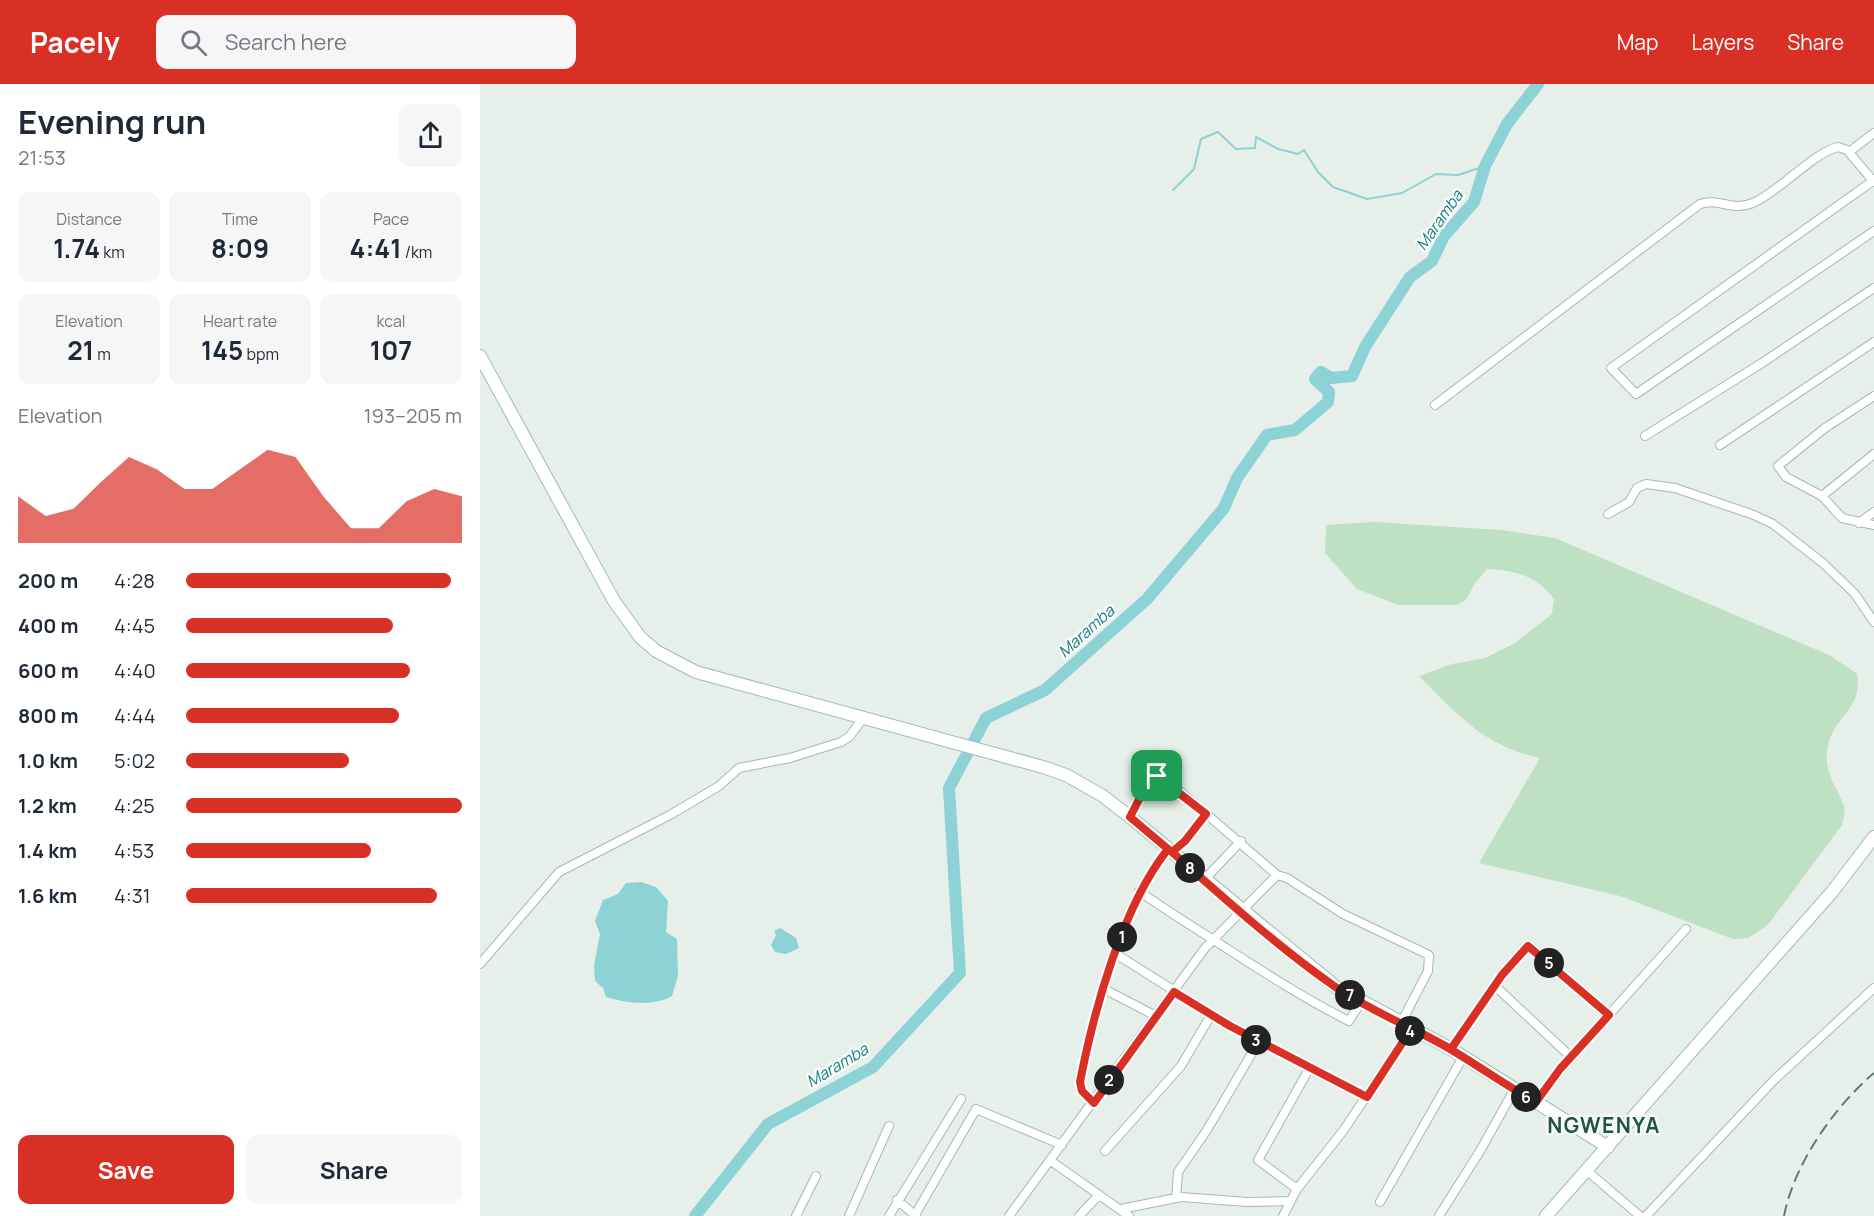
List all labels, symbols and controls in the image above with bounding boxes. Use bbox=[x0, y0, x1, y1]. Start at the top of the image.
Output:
search box bbox=[156, 15, 576, 69]
text: Pacely bbox=[30, 23, 120, 61]
icon: search bbox=[177, 26, 210, 59]
text: Search here bbox=[225, 27, 347, 57]
text: Map bbox=[1617, 28, 1658, 56]
text: Layers bbox=[1691, 28, 1754, 56]
text: Share bbox=[1787, 28, 1844, 56]
text: Evening run bbox=[18, 99, 206, 144]
button: share bbox=[399, 104, 462, 167]
text: 21:53 bbox=[18, 144, 66, 171]
water label: Maramba bbox=[1410, 185, 1468, 254]
text: Distance bbox=[56, 208, 122, 230]
text: Time bbox=[222, 208, 258, 230]
text: Pace bbox=[373, 208, 409, 230]
text: 1.74 bbox=[53, 230, 100, 266]
text: 8:09 bbox=[211, 230, 269, 266]
text: 4:41 bbox=[350, 230, 402, 266]
text: km bbox=[100, 241, 125, 263]
text: /km bbox=[402, 241, 432, 263]
text: Elevation bbox=[55, 310, 123, 332]
text: Heart rate bbox=[203, 310, 277, 332]
text: kcal bbox=[376, 310, 406, 332]
text: 21 bbox=[67, 332, 94, 368]
text: 145 bbox=[201, 332, 243, 368]
text: 107 bbox=[370, 332, 412, 368]
text: m bbox=[94, 343, 111, 365]
text: bpm bbox=[243, 343, 279, 365]
text: Elevation bbox=[18, 402, 102, 429]
text: 193–205 m bbox=[364, 402, 462, 429]
text: 200 m bbox=[18, 567, 78, 594]
text: 4:28 bbox=[114, 567, 155, 594]
water label: Maramba bbox=[1053, 599, 1120, 662]
text: 400 m bbox=[18, 612, 78, 639]
text: 4:45 bbox=[114, 612, 155, 639]
text: 600 m bbox=[18, 657, 79, 684]
text: 4:40 bbox=[114, 657, 156, 684]
text: 800 m bbox=[18, 702, 79, 729]
text: 4:44 bbox=[114, 702, 156, 729]
text: 1.0 km bbox=[18, 747, 78, 774]
text: 5:02 bbox=[114, 747, 155, 774]
pin bbox=[1131, 750, 1182, 801]
icon: arrive bbox=[1140, 759, 1173, 792]
text: 1.2 km bbox=[18, 792, 77, 819]
text: 4:25 bbox=[114, 792, 155, 819]
text: 1.4 km bbox=[18, 837, 77, 864]
text: 4:53 bbox=[114, 837, 154, 864]
pin: 8 bbox=[1175, 853, 1205, 883]
text: 8 bbox=[1185, 857, 1195, 879]
text: 1.6 km bbox=[18, 882, 77, 909]
text: 4:31 bbox=[114, 882, 151, 909]
pin: 1 bbox=[1107, 922, 1137, 952]
text: 1 bbox=[1118, 926, 1126, 948]
pin: 5 bbox=[1534, 948, 1564, 978]
text: 5 bbox=[1544, 952, 1554, 974]
pin: 7 bbox=[1335, 980, 1365, 1010]
text: 7 bbox=[1346, 984, 1354, 1006]
pin: 4 bbox=[1395, 1016, 1425, 1046]
text: 4 bbox=[1405, 1020, 1415, 1042]
pin: 3 bbox=[1241, 1025, 1271, 1055]
text: 3 bbox=[1251, 1029, 1261, 1051]
water label: Maramba bbox=[802, 1037, 873, 1092]
pin: 2 bbox=[1094, 1065, 1124, 1095]
text: 2 bbox=[1104, 1069, 1114, 1091]
pin: 6 bbox=[1511, 1082, 1541, 1112]
text: 6 bbox=[1521, 1086, 1531, 1108]
district label: NGWENYA bbox=[1547, 1111, 1661, 1139]
button: Save bbox=[18, 1135, 234, 1204]
button: Share bbox=[246, 1135, 462, 1204]

